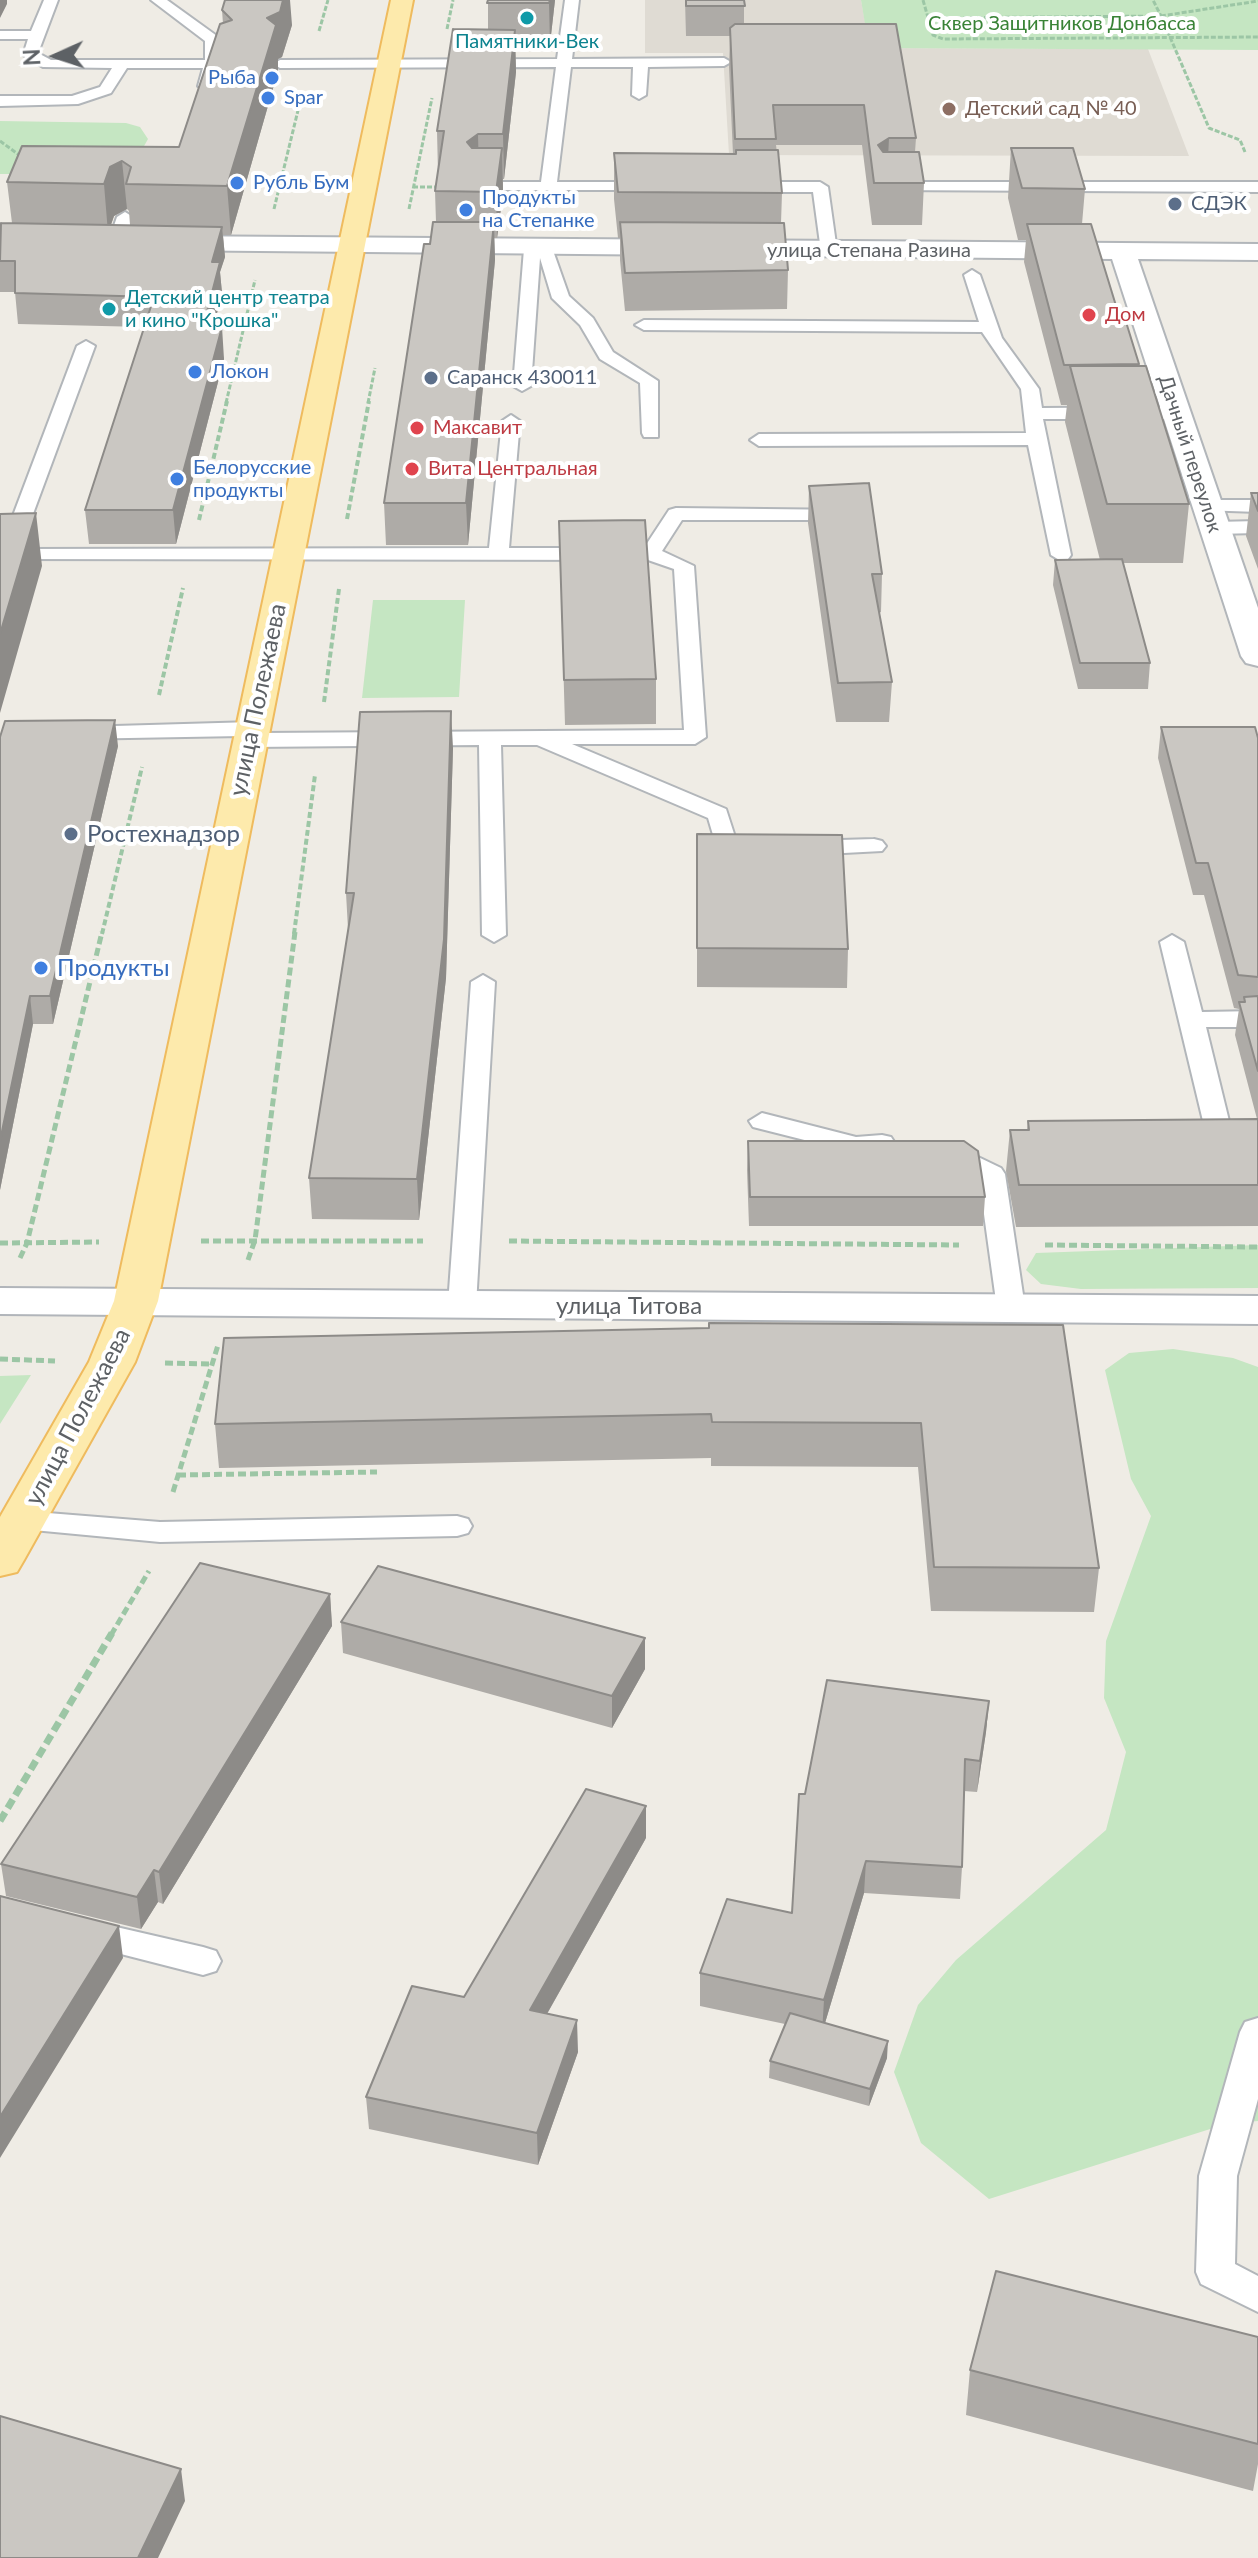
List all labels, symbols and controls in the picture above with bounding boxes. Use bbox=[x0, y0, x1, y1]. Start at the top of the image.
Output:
marker: Памятники-Век bbox=[518, 9, 536, 27]
park label: Сквер Защитников Донбасса bbox=[928, 12, 1196, 36]
north arrow bbox=[16, 16, 96, 96]
place label: Памятники-Век bbox=[455, 30, 599, 54]
text: N bbox=[18, 48, 45, 66]
place label: Рыба bbox=[208, 66, 256, 90]
marker: Рыба bbox=[263, 69, 281, 87]
place label: Spar bbox=[284, 86, 323, 110]
marker: Spar bbox=[259, 89, 277, 107]
place label: Детский сад № 40 bbox=[965, 97, 1137, 121]
marker: Детский сад № 40 bbox=[940, 100, 958, 118]
place label: Рубль Бум bbox=[253, 171, 349, 195]
marker: Рубль Бум bbox=[228, 174, 246, 192]
place label: Продукты на Степанке bbox=[482, 186, 594, 233]
place label: СДЭК bbox=[1191, 192, 1247, 216]
marker: СДЭК bbox=[1166, 195, 1184, 213]
marker: Продукты на Степанке bbox=[457, 201, 475, 219]
street label: улица Степана Разина bbox=[767, 239, 971, 263]
place label: Детский центр театра и кино "Крошка" bbox=[125, 286, 330, 333]
marker: Детский центр театра и кино "Крошка" bbox=[100, 300, 118, 318]
place label: Дом bbox=[1105, 303, 1146, 327]
marker: Дом bbox=[1080, 306, 1098, 324]
place label: Локон bbox=[211, 360, 269, 384]
marker: Локон bbox=[186, 363, 204, 381]
place label: Саранск 430011 bbox=[447, 366, 597, 390]
marker: Саранск 430011 bbox=[422, 369, 440, 387]
street label: Дачный переулок bbox=[1153, 372, 1227, 536]
place label: Максавит bbox=[433, 416, 522, 440]
marker: Максавит bbox=[408, 419, 426, 437]
place label: Белорусские продукты bbox=[193, 456, 311, 503]
place label: Вита Центральная bbox=[428, 457, 598, 481]
marker: Вита Центральная bbox=[403, 460, 421, 478]
marker: Белорусские продукты bbox=[168, 470, 186, 488]
street label: улица Полежаева bbox=[224, 601, 292, 799]
place label: Ростехнадзор bbox=[87, 820, 240, 848]
marker: Ростехнадзор bbox=[62, 825, 80, 843]
place label: Продукты bbox=[57, 954, 170, 982]
marker: Продукты bbox=[32, 959, 50, 977]
street label: улица Титова bbox=[556, 1292, 702, 1320]
street label: улица Полежаева bbox=[19, 1324, 137, 1510]

